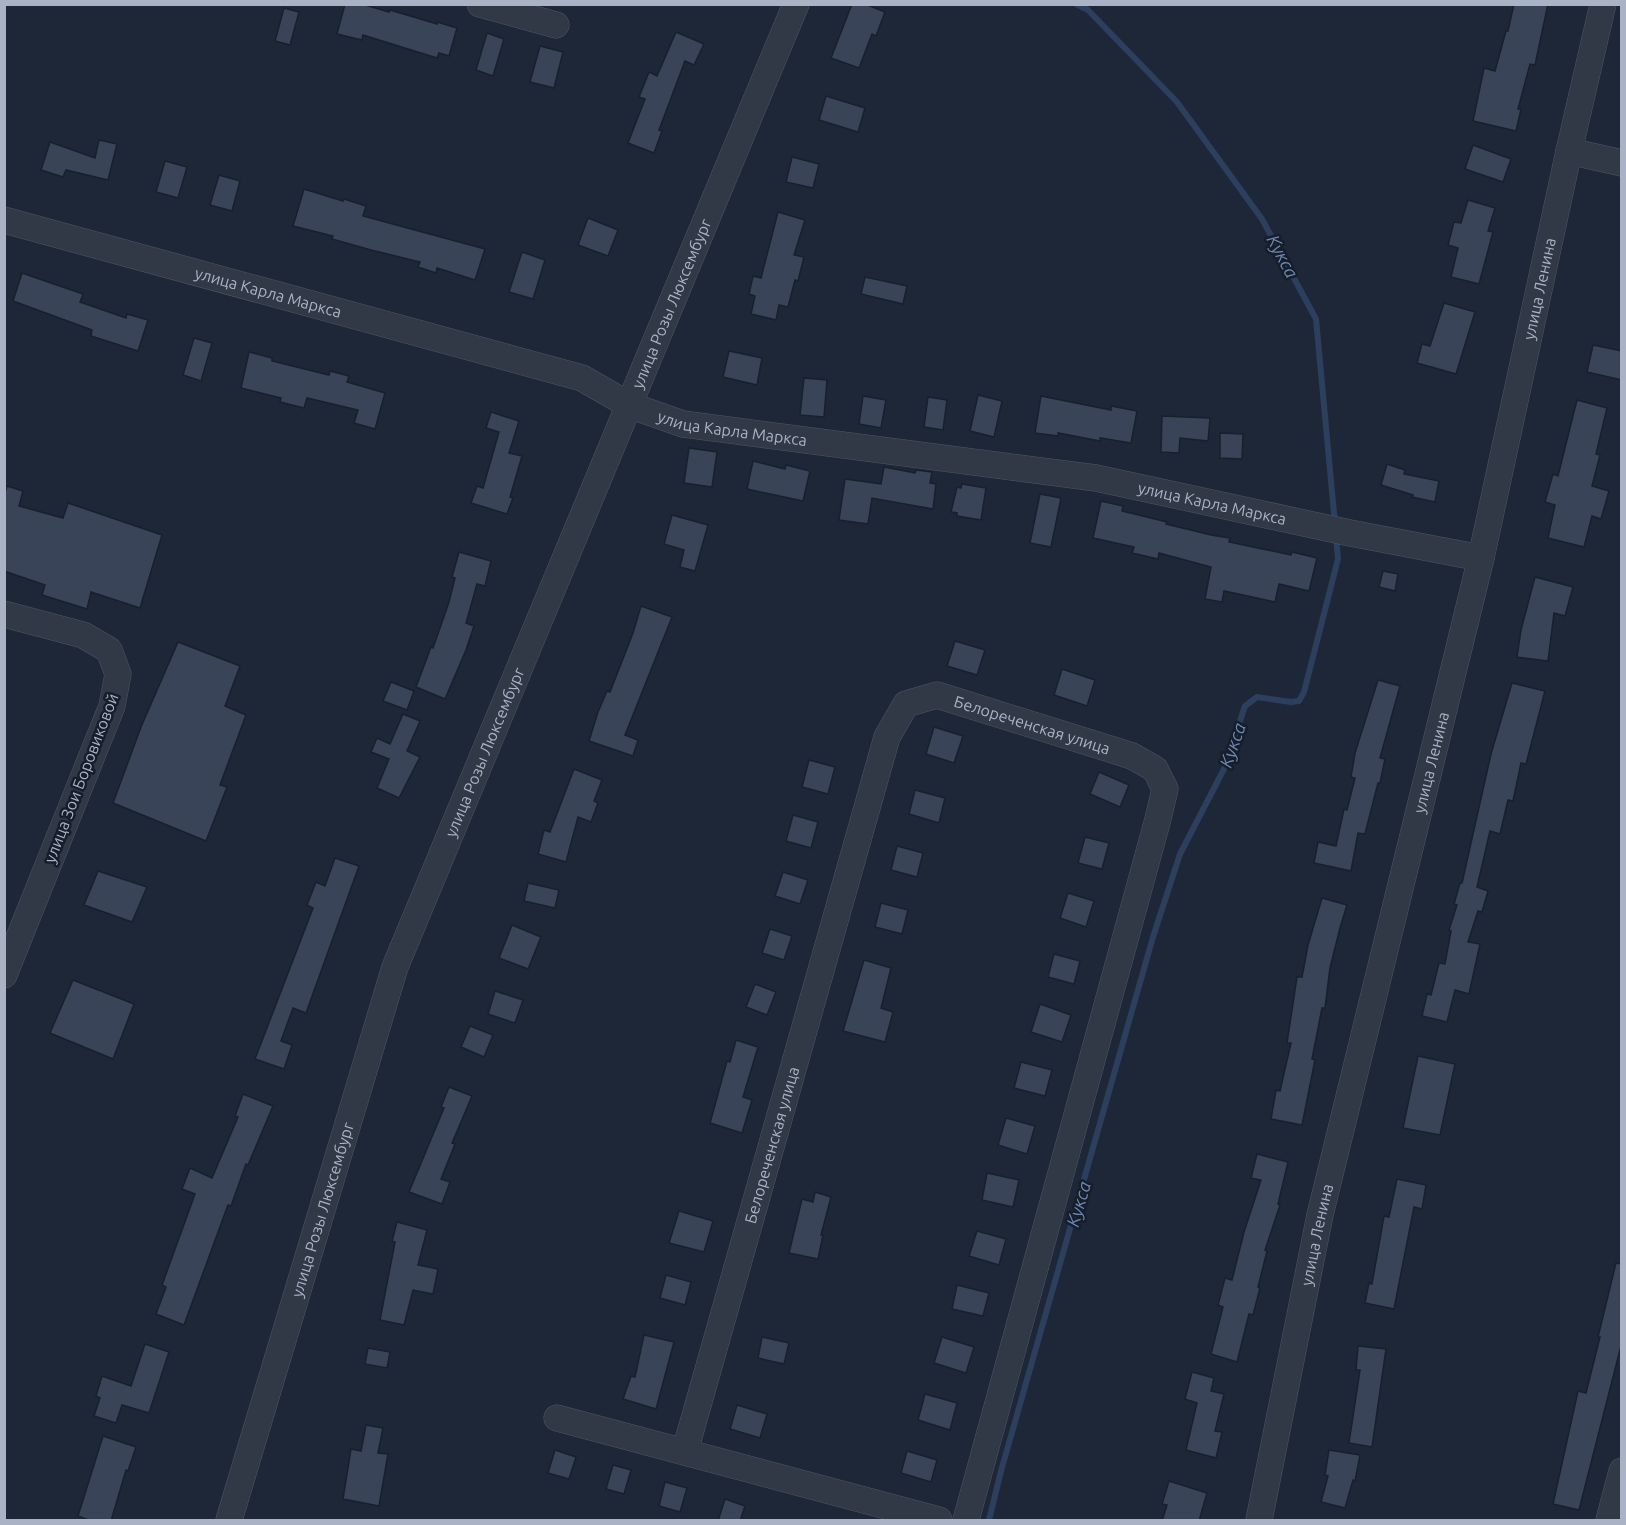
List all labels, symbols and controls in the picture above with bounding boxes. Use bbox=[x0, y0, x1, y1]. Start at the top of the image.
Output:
street label: улица Розы Люксембург bbox=[628, 216, 715, 391]
water label: Кукса bbox=[1263, 231, 1303, 281]
street label: улица Ленина bbox=[1519, 236, 1559, 341]
street label: улица Карла Маркса bbox=[193, 264, 344, 321]
street label: улица Карла Маркса bbox=[655, 407, 808, 449]
street label: улица Карла Маркса bbox=[1136, 478, 1288, 528]
street label: улица Розы Люксембург bbox=[441, 664, 528, 840]
street label: улица Зои Боровиковой bbox=[40, 691, 122, 865]
street label: Белореченская улица bbox=[952, 692, 1112, 758]
street label: улица Ленина bbox=[1410, 710, 1452, 815]
water label: Кукса bbox=[1215, 720, 1249, 770]
street label: Белореченская улица bbox=[741, 1064, 802, 1226]
street label: улица Розы Люксембург bbox=[287, 1119, 357, 1299]
water label: Кукса bbox=[1062, 1179, 1094, 1229]
street label: улица Ленина bbox=[1297, 1182, 1336, 1287]

